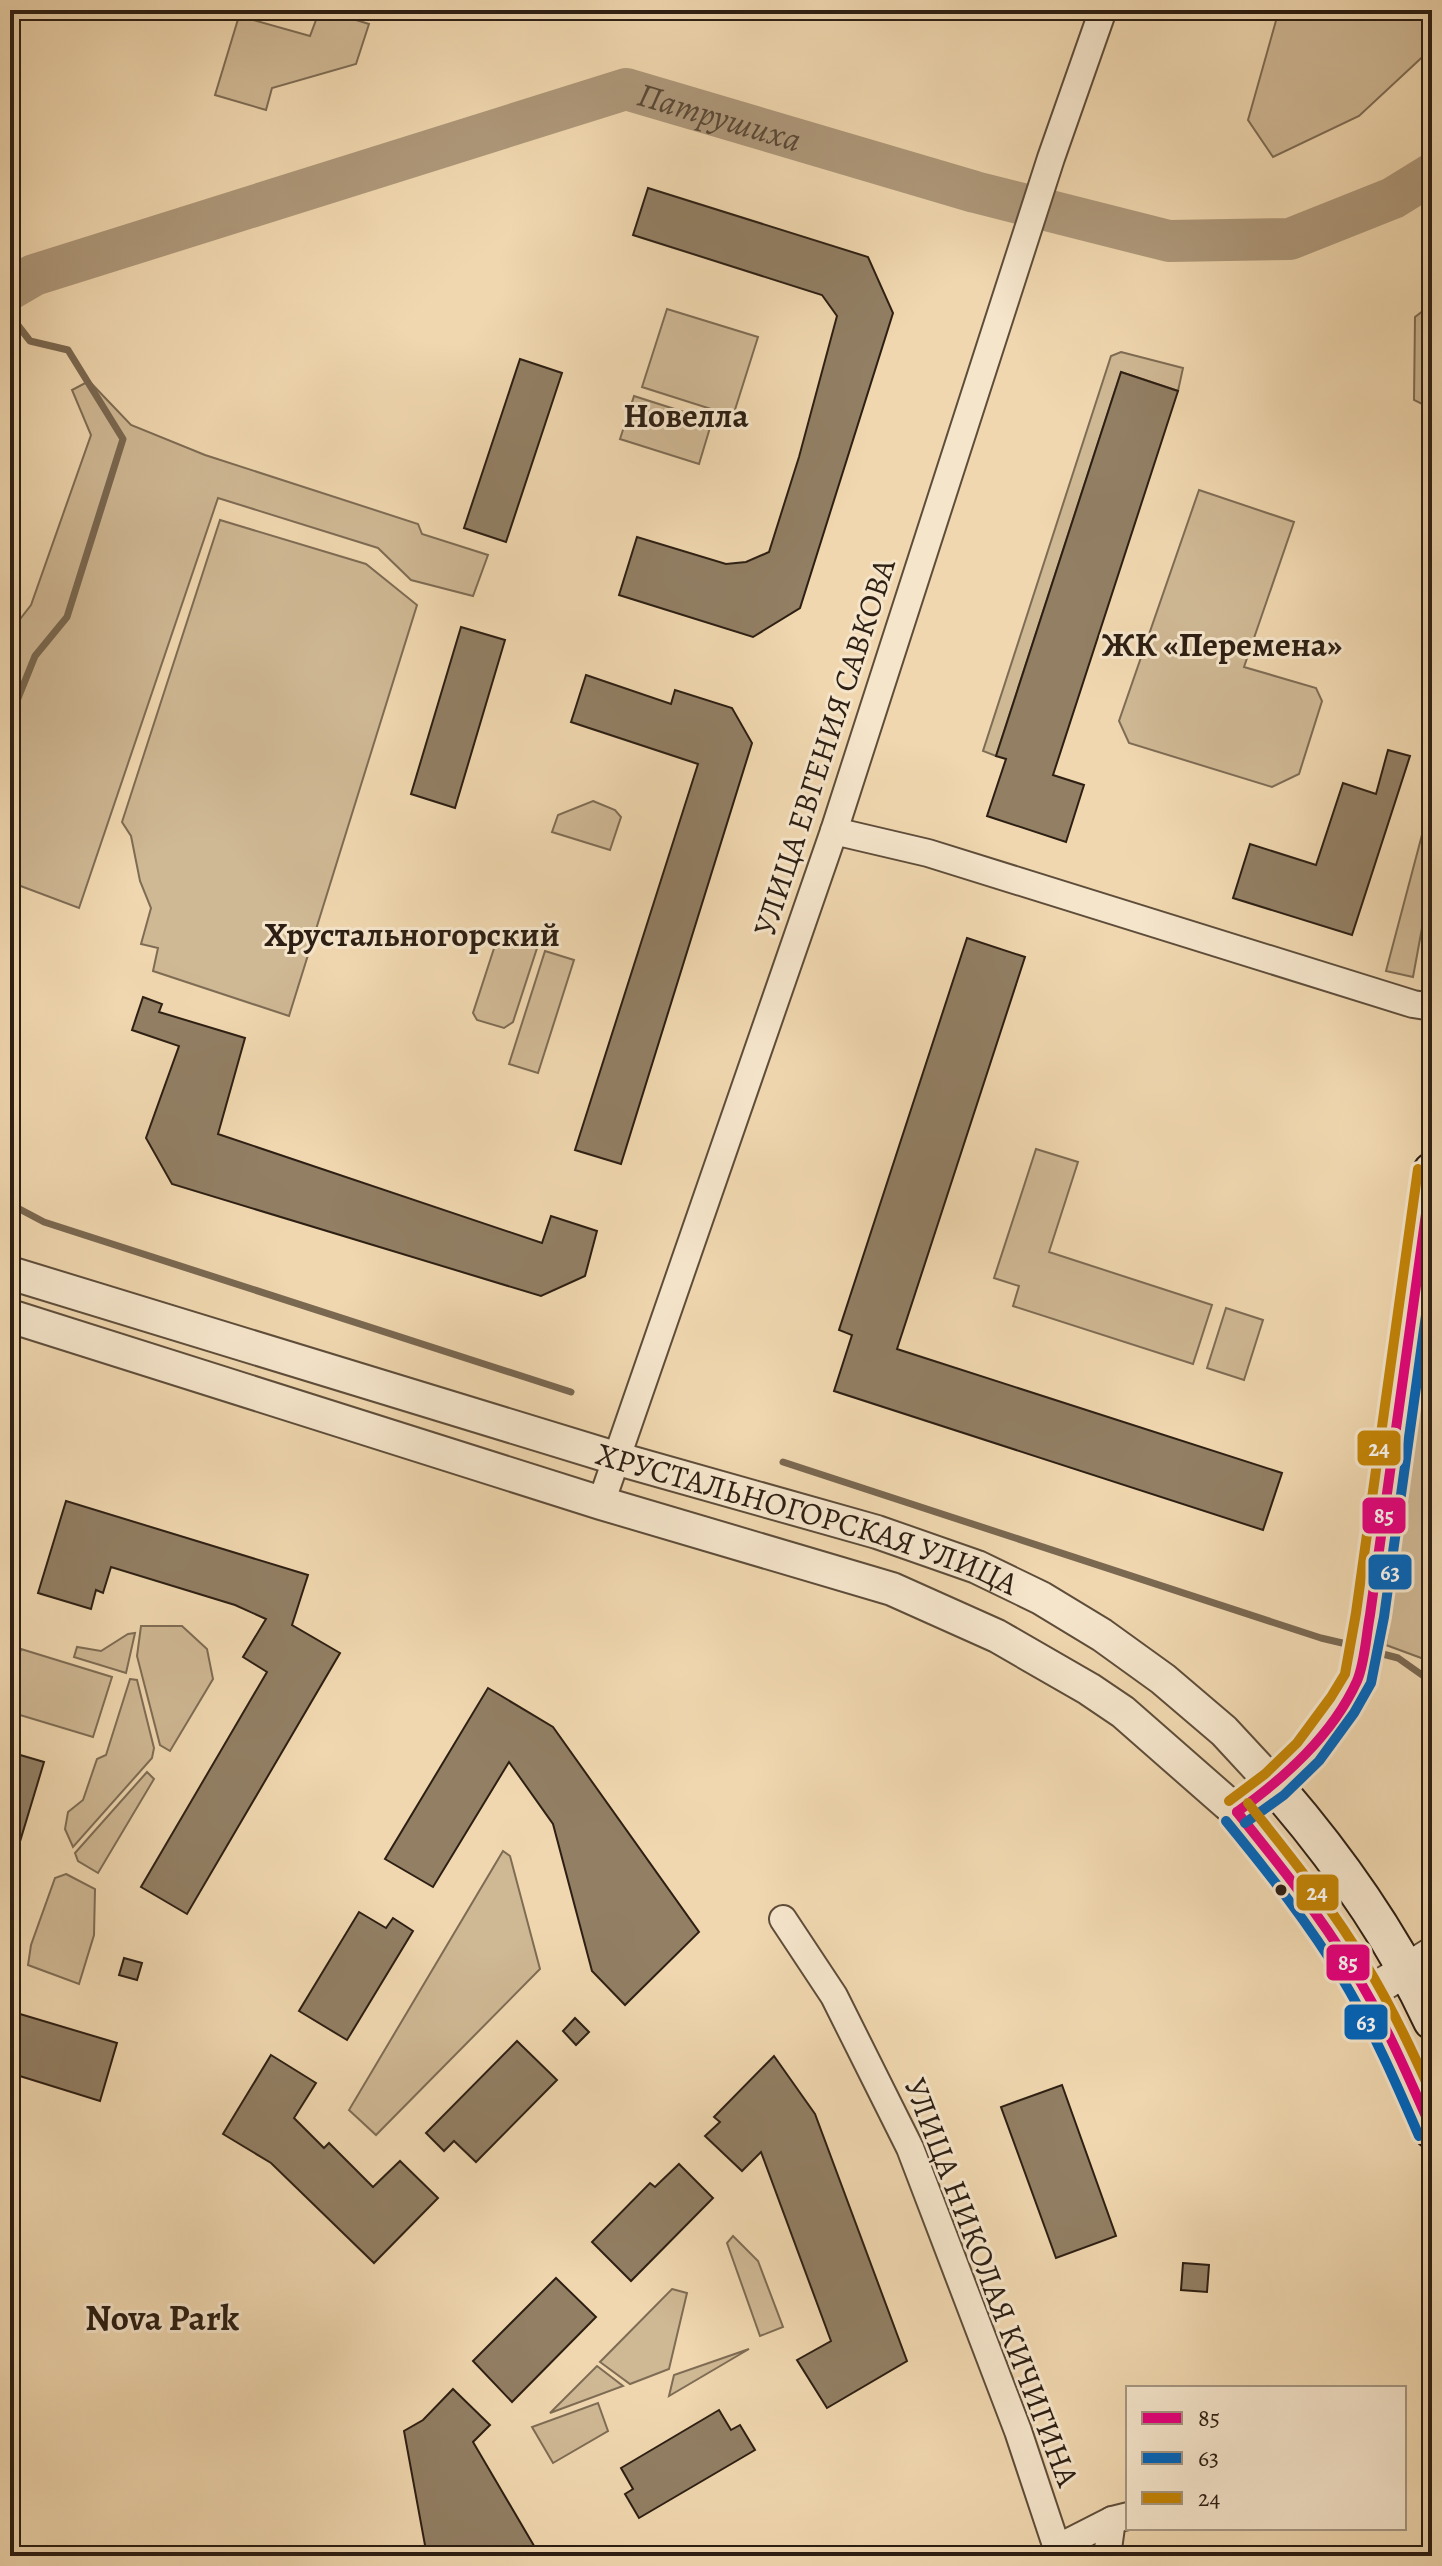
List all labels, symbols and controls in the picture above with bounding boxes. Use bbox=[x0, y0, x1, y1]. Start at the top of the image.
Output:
water label: Патрушиха bbox=[632, 70, 807, 163]
district label: Новелла bbox=[623, 392, 750, 439]
street label: УЛИЦА ЕВГЕНИЯ САВКОВА bbox=[742, 551, 906, 941]
district label: ЖК «Перемена» bbox=[1102, 621, 1342, 668]
district label: Хрустальногорский bbox=[264, 911, 560, 958]
line badge: 24 bbox=[1356, 1429, 1402, 1467]
street label: ХРУСТАЛЬНОГОРСКАЯ УЛИЦА bbox=[591, 1432, 1027, 1606]
text: 24 bbox=[1369, 1434, 1389, 1464]
line badge: 85 bbox=[1361, 1496, 1407, 1535]
text: 85 bbox=[1374, 1501, 1394, 1531]
line badge: 63 bbox=[1367, 1553, 1413, 1591]
text: 63 bbox=[1380, 1558, 1400, 1588]
line badge: 24 bbox=[1295, 1873, 1340, 1912]
text: 24 bbox=[1307, 1878, 1327, 1908]
unlabelled marker bbox=[1273, 1882, 1289, 1898]
line badge: 85 bbox=[1325, 1943, 1371, 1982]
text: 85 bbox=[1338, 1948, 1358, 1978]
line badge: 63 bbox=[1343, 2003, 1389, 2041]
text: 63 bbox=[1356, 2008, 1376, 2038]
street label: УЛИЦА НИКОЛАЯ КИЧИГИНА bbox=[894, 2071, 1091, 2494]
district label: Nova Park bbox=[85, 2293, 239, 2342]
legend bbox=[1126, 2386, 1406, 2530]
text: 85 bbox=[1198, 2402, 1220, 2434]
text: 63 bbox=[1198, 2442, 1219, 2474]
text: 24 bbox=[1198, 2482, 1220, 2514]

